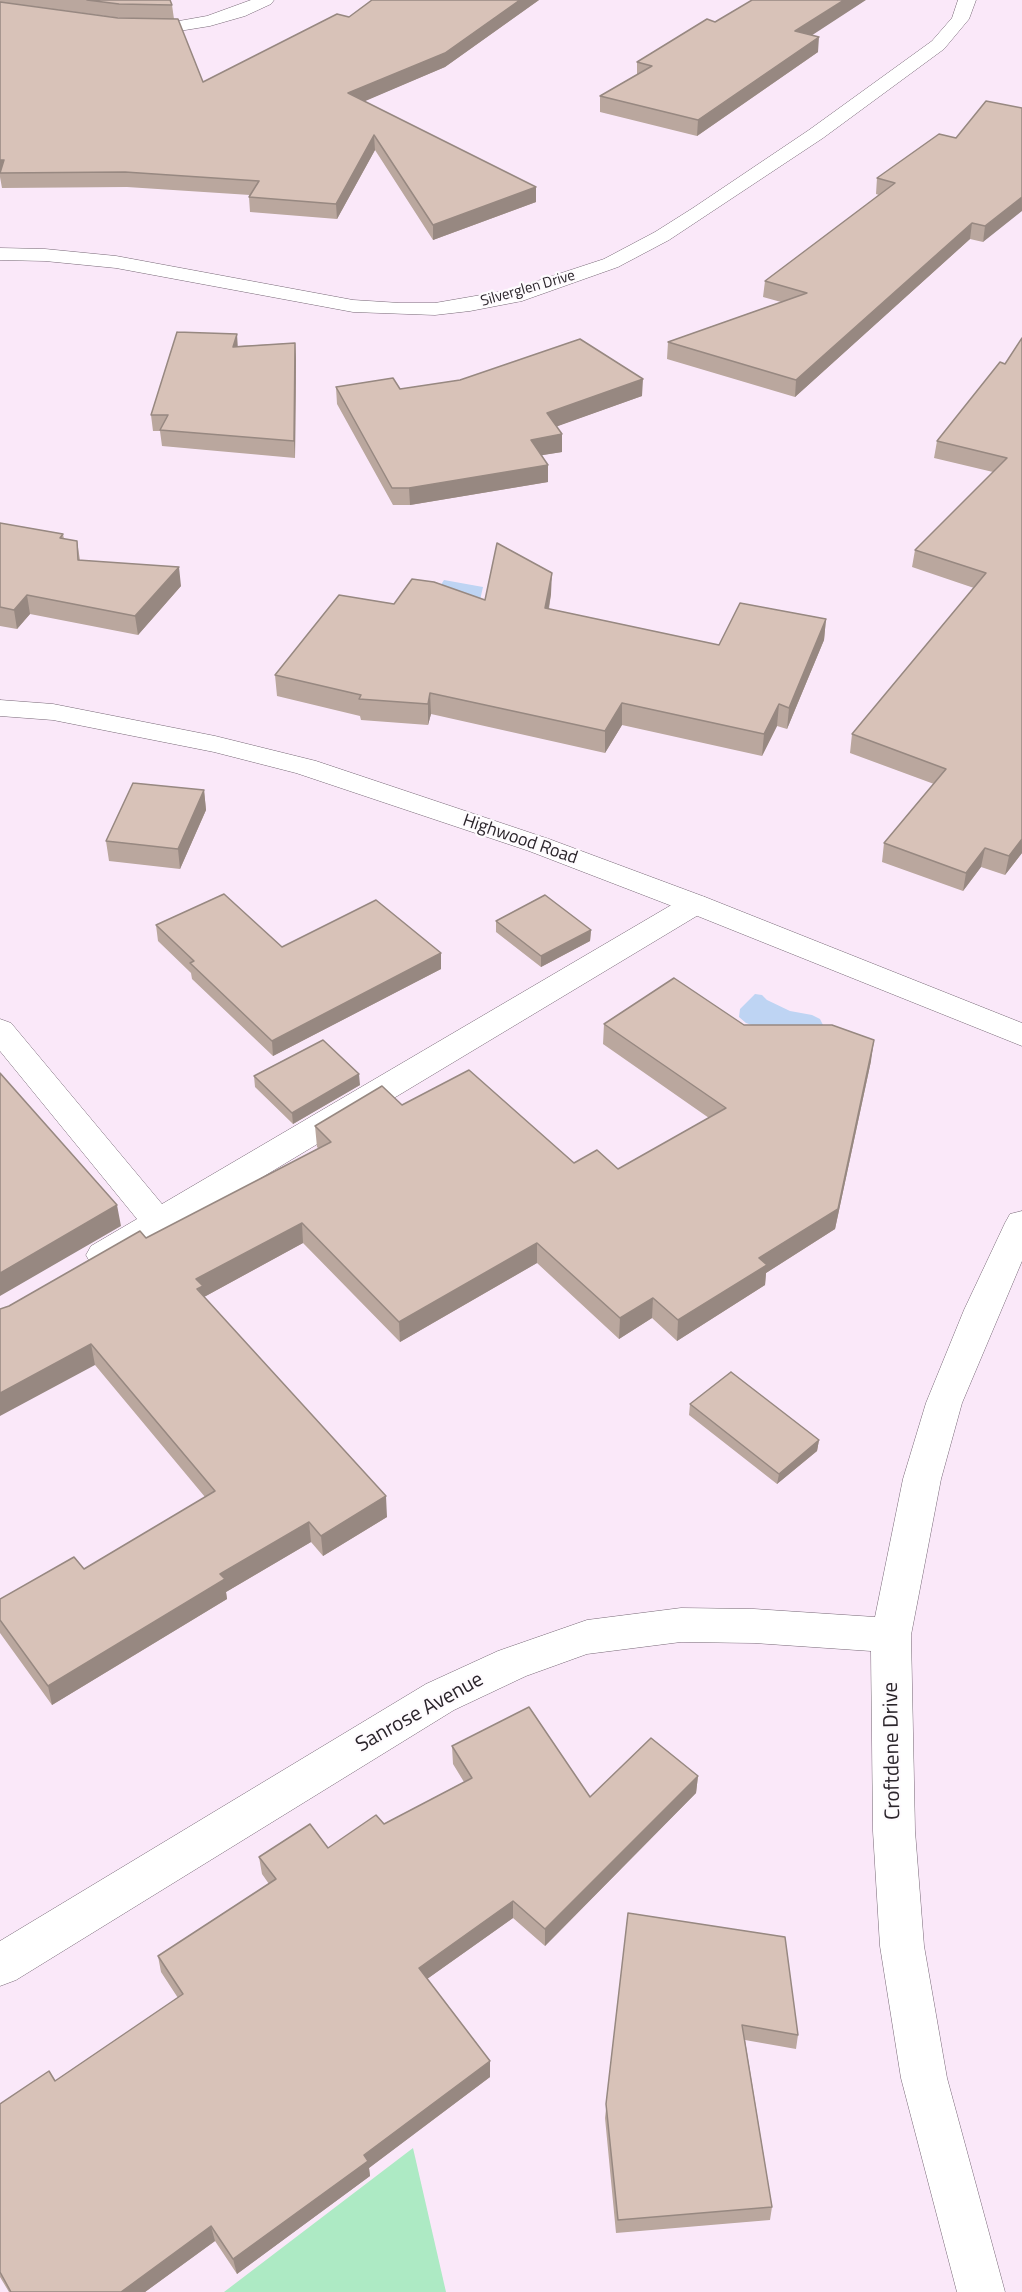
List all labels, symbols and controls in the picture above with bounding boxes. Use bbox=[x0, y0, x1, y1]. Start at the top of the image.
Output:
street label: Silverglen Drive bbox=[479, 267, 577, 311]
street label: Highwood Road bbox=[460, 810, 580, 870]
street label: Sanrose Avenue bbox=[352, 1668, 488, 1758]
street label: Croftdene Drive bbox=[879, 1682, 907, 1820]

